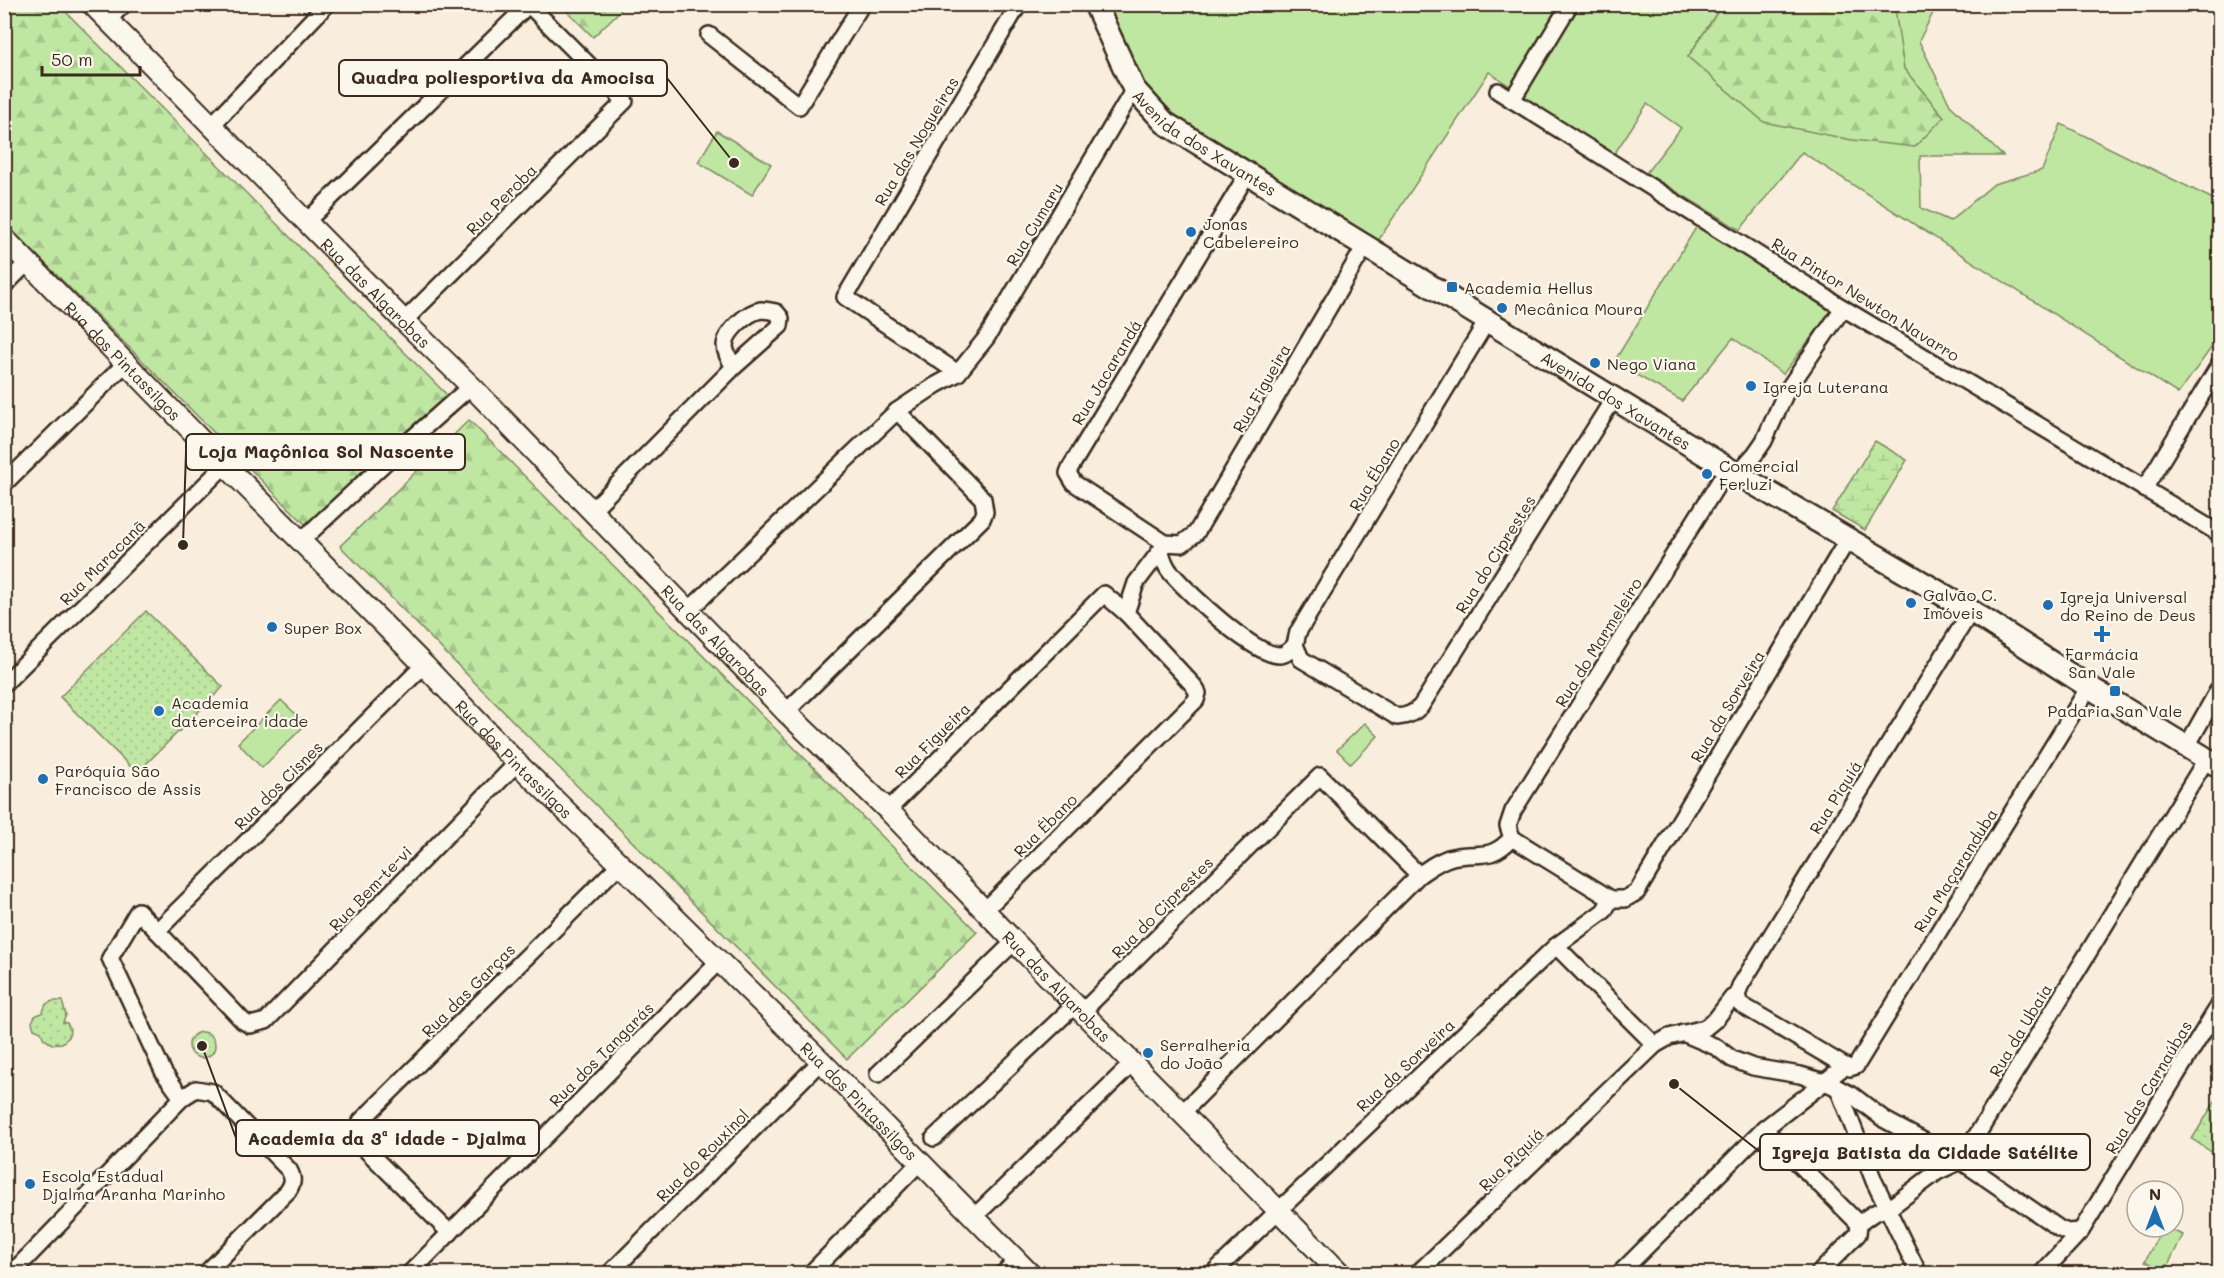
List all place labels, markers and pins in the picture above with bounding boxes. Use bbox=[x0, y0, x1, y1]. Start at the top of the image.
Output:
callout: Quadra poliesportiva da Amocisa bbox=[339, 60, 667, 96]
place label: Jonas Cabelereiro bbox=[1203, 213, 1299, 252]
marker: Jonas Cabelereiro bbox=[1184, 225, 1198, 239]
place label: Academia Hellus bbox=[1464, 277, 1593, 298]
marker: Academia Hellus bbox=[1445, 280, 1459, 294]
place label: Mecânica Moura bbox=[1514, 298, 1643, 319]
marker: Mecânica Moura bbox=[1495, 301, 1509, 315]
place label: Nego Viana bbox=[1607, 353, 1697, 374]
marker: Nego Viana bbox=[1588, 356, 1602, 370]
place label: Igreja Luterana bbox=[1763, 376, 1889, 397]
marker: Igreja Luterana bbox=[1744, 379, 1758, 393]
callout: Loja Maçônica Sol Nascente bbox=[186, 434, 465, 470]
place label: Comercial Ferluzi bbox=[1719, 455, 1799, 494]
marker: Comercial Ferluzi bbox=[1700, 467, 1714, 481]
place label: Galvão C. Imóveis bbox=[1923, 584, 1997, 623]
place label: Igreja Universal do Reino de Deus bbox=[2060, 586, 2196, 625]
marker: Galvão C. Imóveis bbox=[1904, 596, 1918, 610]
marker: Igreja Universal do Reino de Deus bbox=[2041, 598, 2055, 612]
place label: Super Box bbox=[284, 617, 362, 638]
marker: Super Box bbox=[265, 620, 279, 634]
marker: Farmácia San Vale bbox=[2095, 627, 2109, 641]
place label: Farmácia San Vale bbox=[2065, 643, 2139, 682]
marker: Padaria San Vale bbox=[2108, 684, 2122, 698]
place label: Academia daterceira idade bbox=[171, 692, 308, 731]
place label: Padaria San Vale bbox=[2047, 700, 2183, 721]
marker: Academia daterceira idade bbox=[152, 704, 166, 718]
place label: Paróquia São Francisco de Assis bbox=[55, 760, 201, 799]
marker: Paróquia São Francisco de Assis bbox=[36, 772, 50, 786]
place label: Serralheria do João bbox=[1160, 1034, 1251, 1073]
marker: Serralheria do João bbox=[1141, 1046, 1155, 1060]
callout: Academia da 3ª idade - Djalma bbox=[236, 1120, 539, 1156]
callout: Igreja Batista da Cidade Satélite bbox=[1760, 1134, 2090, 1170]
place label: Escola Estadual Djalma Aranha Marinho bbox=[42, 1165, 225, 1204]
marker: Escola Estadual Djalma Aranha Marinho bbox=[23, 1177, 37, 1191]

